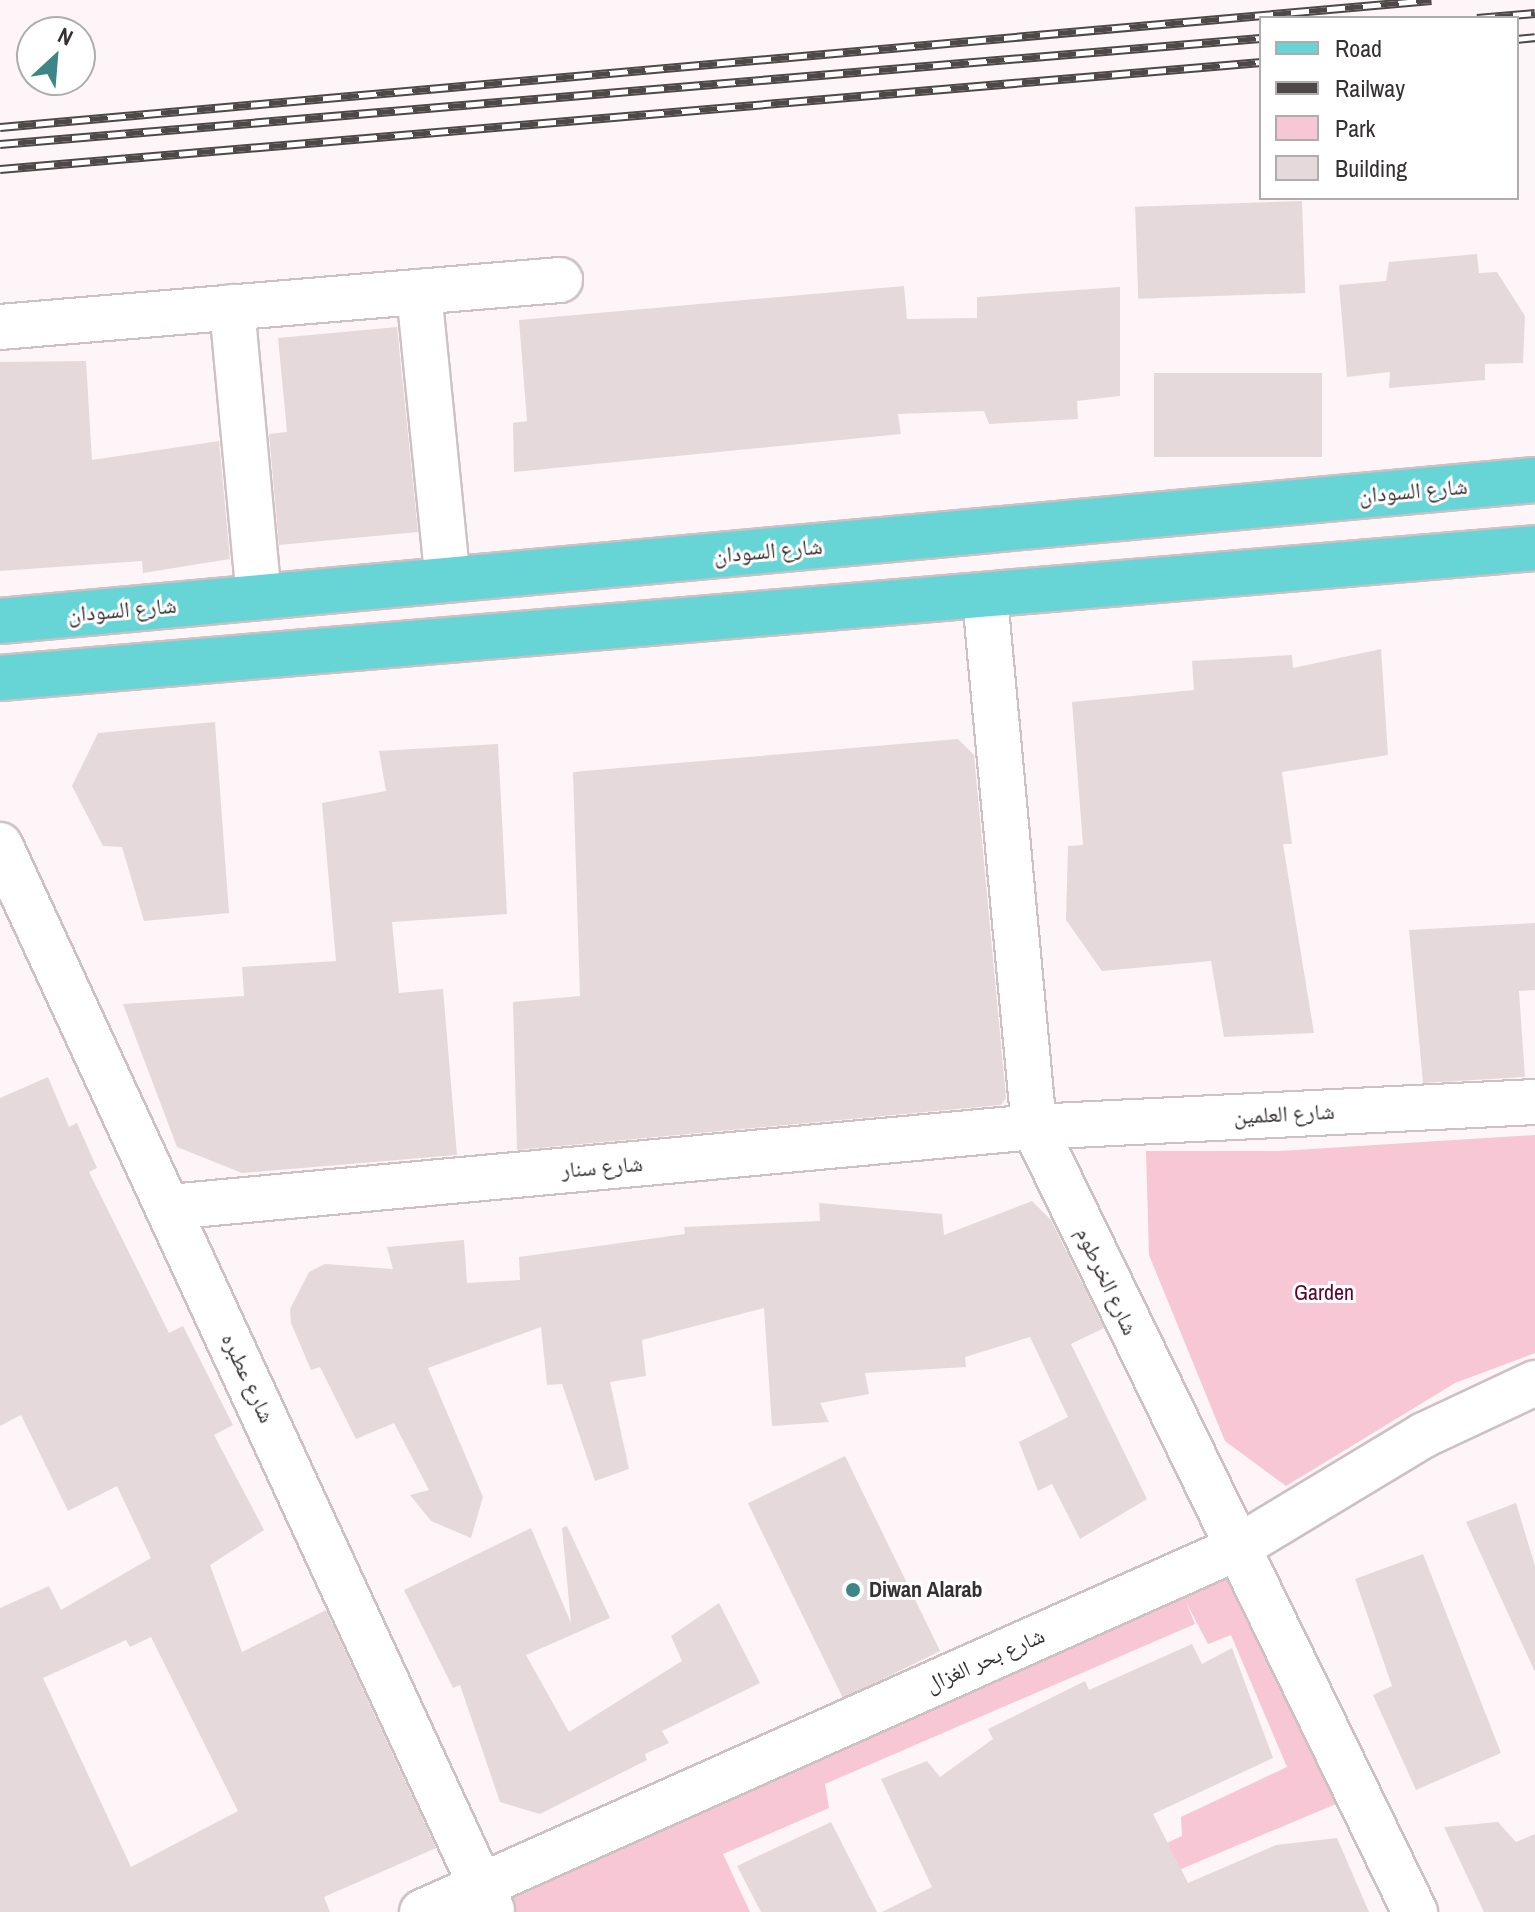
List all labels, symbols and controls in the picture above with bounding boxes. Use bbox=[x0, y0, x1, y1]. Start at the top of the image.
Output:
north arrow bbox=[16, 16, 96, 96]
legend bbox=[1259, 16, 1519, 200]
text: N bbox=[53, 20, 78, 53]
text: Road bbox=[1335, 32, 1382, 64]
text: Railway bbox=[1335, 72, 1405, 104]
text: Park bbox=[1335, 112, 1375, 144]
text: Building bbox=[1335, 152, 1407, 184]
street label: شارع السودان bbox=[1358, 473, 1468, 509]
street label: شارع السودان bbox=[713, 533, 823, 569]
street label: شارع السودان bbox=[67, 592, 177, 628]
street label: شارع العلمين bbox=[1233, 1098, 1335, 1130]
street label: شارع سنار bbox=[560, 1150, 644, 1184]
street label: شارع الخرطوم bbox=[1071, 1223, 1143, 1339]
park label: Garden bbox=[1294, 1280, 1354, 1306]
street label: شارع عطبره bbox=[216, 1329, 280, 1427]
place label: Diwan Alarab bbox=[869, 1577, 983, 1603]
marker: Diwan Alarab bbox=[844, 1581, 862, 1599]
street label: شارع بحر الغزال bbox=[921, 1622, 1049, 1698]

